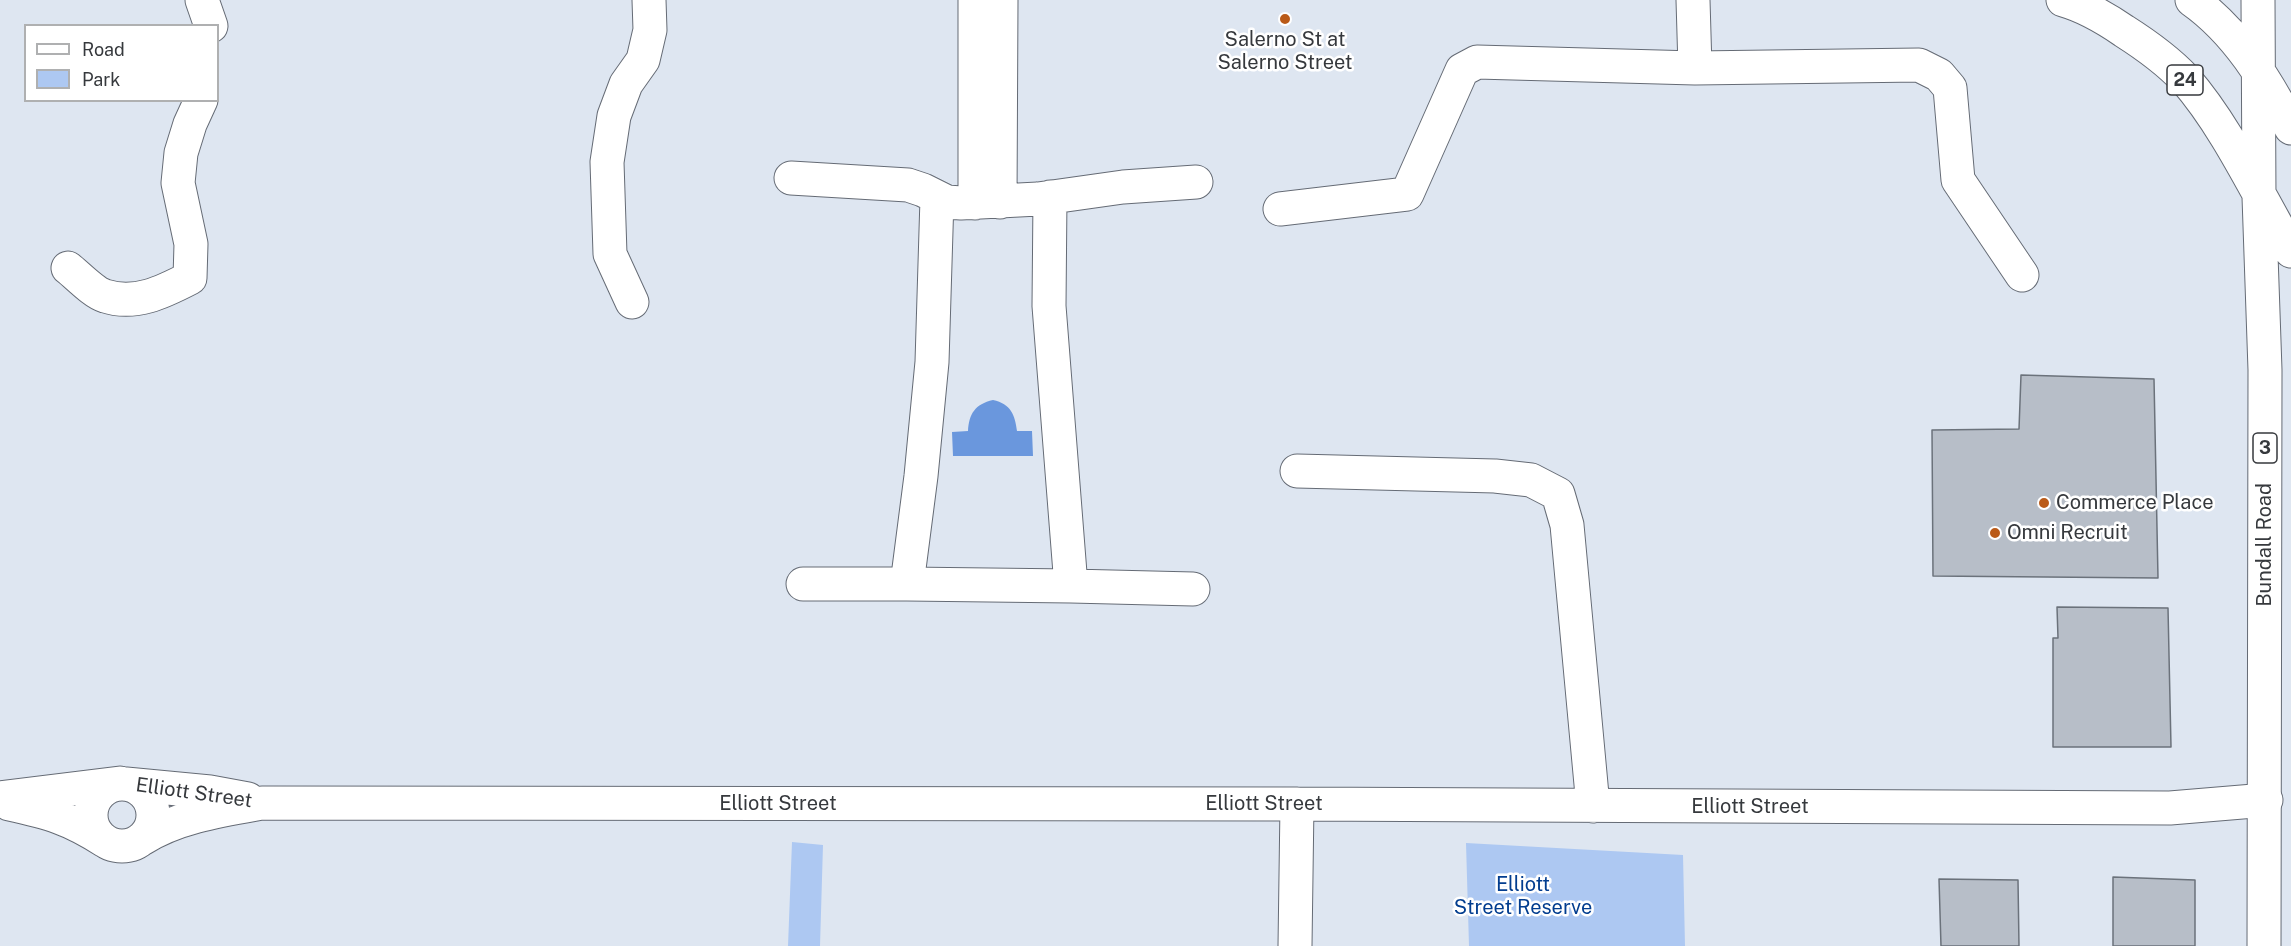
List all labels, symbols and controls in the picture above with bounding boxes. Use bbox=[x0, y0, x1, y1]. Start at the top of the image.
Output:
marker: Salerno St at Salerno Street bbox=[1278, 12, 1292, 26]
legend bbox=[24, 24, 219, 102]
place label: Salerno St at Salerno Street bbox=[1217, 28, 1353, 75]
text: Road bbox=[82, 39, 125, 60]
road number: 24 bbox=[2167, 65, 2203, 95]
text: Park bbox=[82, 69, 120, 90]
road number: 3 bbox=[2253, 433, 2277, 463]
street label: Bundall Road bbox=[2253, 483, 2277, 607]
place label: Commerce Place bbox=[2056, 491, 2214, 515]
marker: Commerce Place bbox=[2037, 496, 2051, 510]
place label: Omni Recruit bbox=[2007, 521, 2128, 545]
marker: Omni Recruit bbox=[1988, 526, 2002, 540]
street label: Elliott Street bbox=[134, 773, 254, 813]
street label: Elliott Street bbox=[719, 792, 837, 816]
street label: Elliott Street bbox=[1205, 792, 1323, 816]
street label: Elliott Street bbox=[1691, 795, 1809, 819]
park label: Elliott Street Reserve bbox=[1454, 873, 1592, 920]

